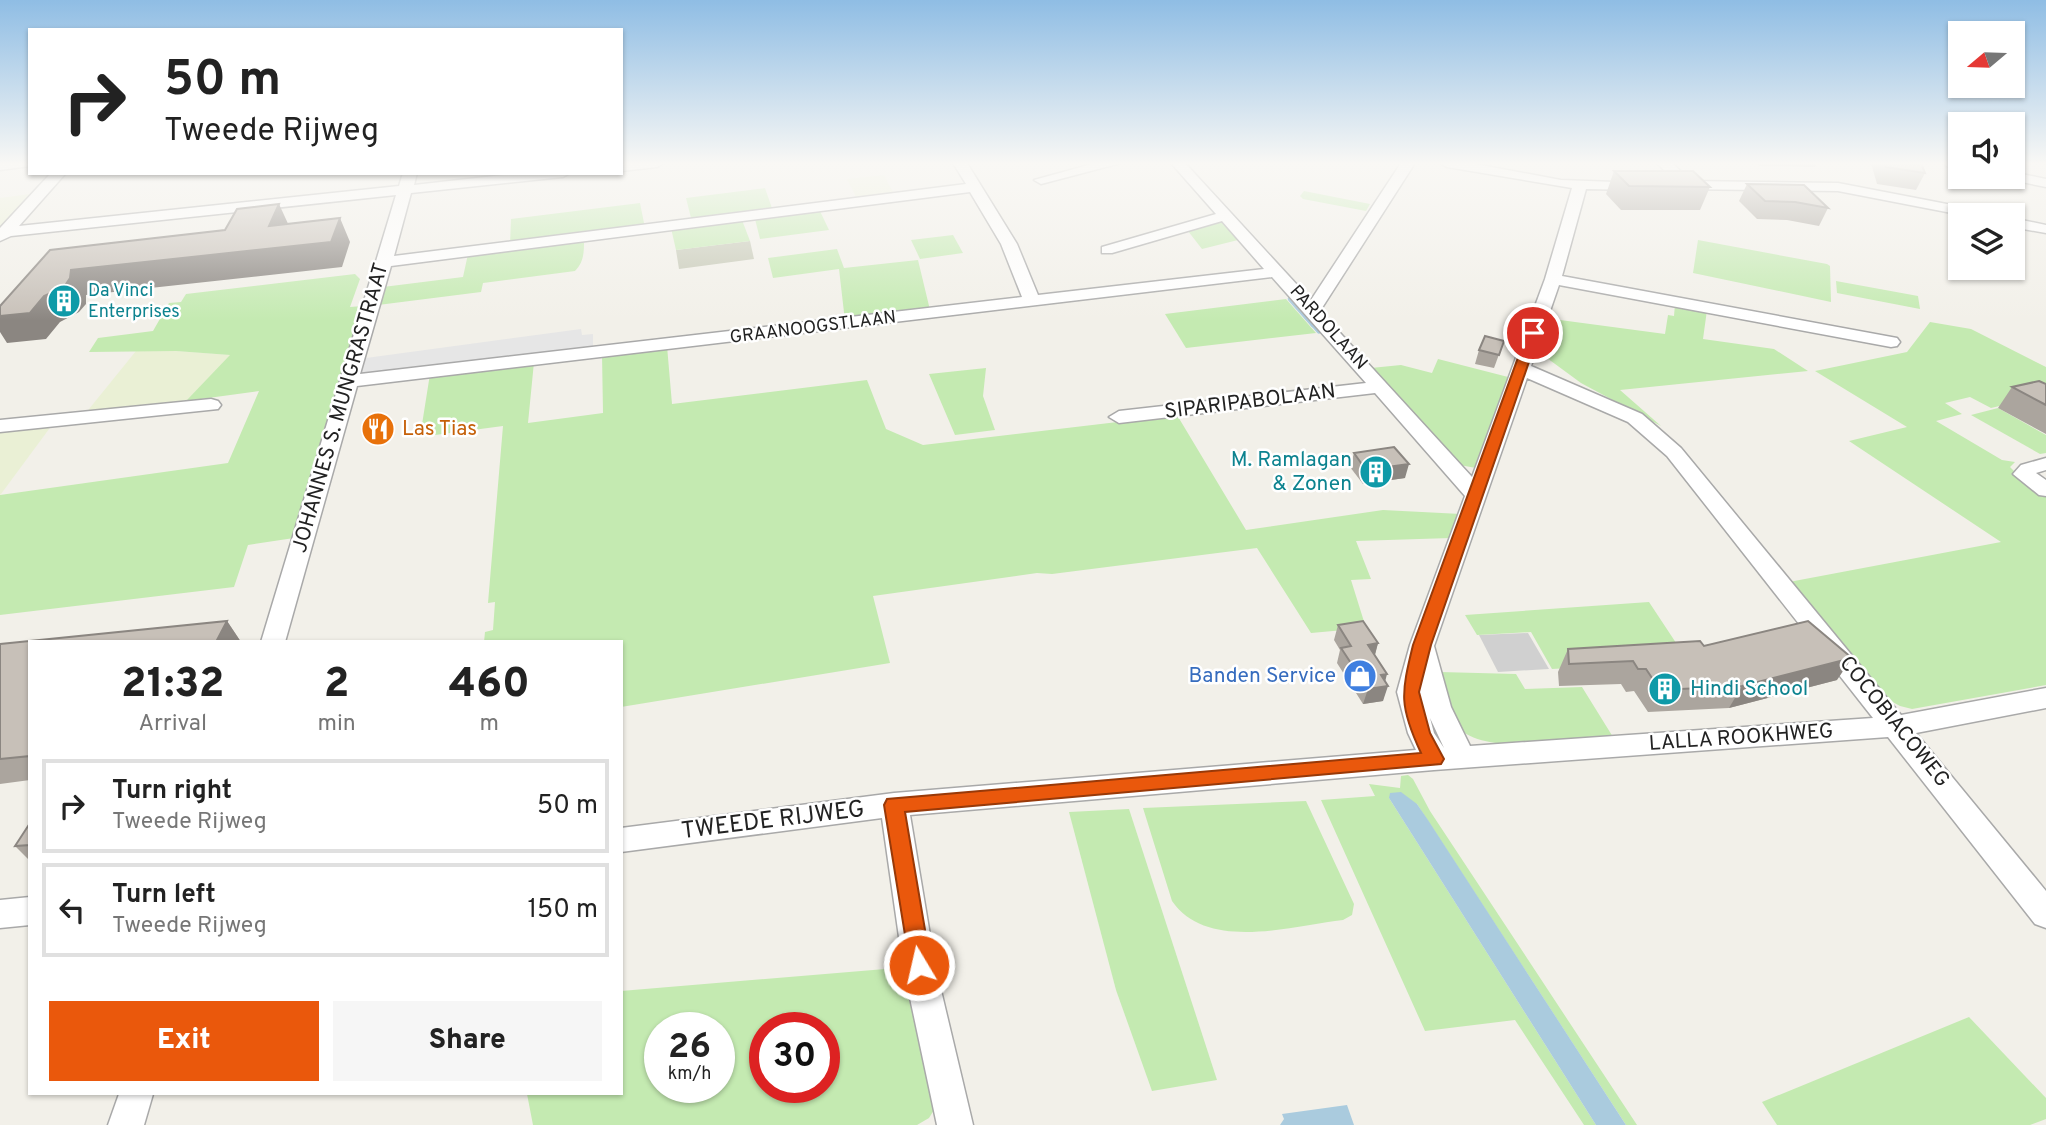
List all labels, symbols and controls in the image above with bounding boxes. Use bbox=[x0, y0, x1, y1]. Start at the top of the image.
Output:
north arrow bbox=[1948, 21, 2025, 98]
map controls bbox=[1948, 21, 2025, 280]
text: 50 m bbox=[164, 51, 281, 113]
icon: right bbox=[49, 56, 140, 147]
text: Tweede Rijweg bbox=[164, 112, 379, 152]
button: sound bbox=[1948, 112, 2025, 189]
button: layers bbox=[1948, 203, 2025, 280]
street label: JOHANNES S. MUNGRASTRAAT bbox=[287, 260, 395, 556]
place label: Da Vinci Enterprises bbox=[88, 280, 180, 324]
street label: PARDOLAAN bbox=[1284, 281, 1372, 375]
building icon: Da Vinci Enterprises bbox=[45, 282, 83, 320]
pin bbox=[1503, 303, 1563, 363]
street label: GRAANOOGSTLAAN bbox=[728, 306, 898, 350]
icon: arrive bbox=[1514, 314, 1552, 352]
street label: SIPARIPABOLAAN bbox=[1163, 378, 1337, 426]
restaurant icon: Las Tias bbox=[359, 410, 397, 448]
place label: Las Tias bbox=[402, 416, 477, 443]
place label: M. Ramlagan & Zonen bbox=[1231, 447, 1352, 498]
building icon: M. Ramlagan & Zonen bbox=[1357, 453, 1395, 491]
street label: COCOBIACOWEG bbox=[1833, 651, 1955, 793]
shop icon: Banden Service bbox=[1341, 657, 1379, 695]
text: 21:32 bbox=[121, 659, 224, 712]
text: 2 bbox=[324, 659, 349, 712]
text: 460 bbox=[449, 659, 530, 712]
place label: Banden Service bbox=[1188, 663, 1336, 690]
building icon: Hindi School bbox=[1646, 670, 1684, 708]
place label: Hindi School bbox=[1690, 676, 1808, 703]
text: Arrival bbox=[138, 710, 207, 739]
text: min bbox=[317, 710, 356, 739]
text: m bbox=[480, 710, 499, 739]
street label: LALLA ROOKHWEG bbox=[1648, 718, 1834, 758]
text: Turn right bbox=[112, 775, 232, 808]
icon: right bbox=[53, 787, 91, 825]
text: 50 m bbox=[537, 790, 598, 823]
street label: TWEEDE RIJWEG bbox=[680, 795, 866, 847]
text: Tweede Rijweg bbox=[112, 808, 267, 837]
text: Turn left bbox=[112, 879, 216, 912]
icon: left bbox=[53, 891, 91, 929]
text: 150 m bbox=[527, 894, 598, 927]
text: Tweede Rijweg bbox=[112, 912, 267, 941]
position arrow bbox=[882, 928, 956, 1002]
button: Exit bbox=[49, 1001, 319, 1081]
button: Share bbox=[333, 1001, 602, 1081]
speed limit sign: 30 bbox=[749, 1012, 840, 1103]
text: 26 bbox=[668, 1026, 711, 1070]
text: km/h bbox=[668, 1063, 711, 1086]

